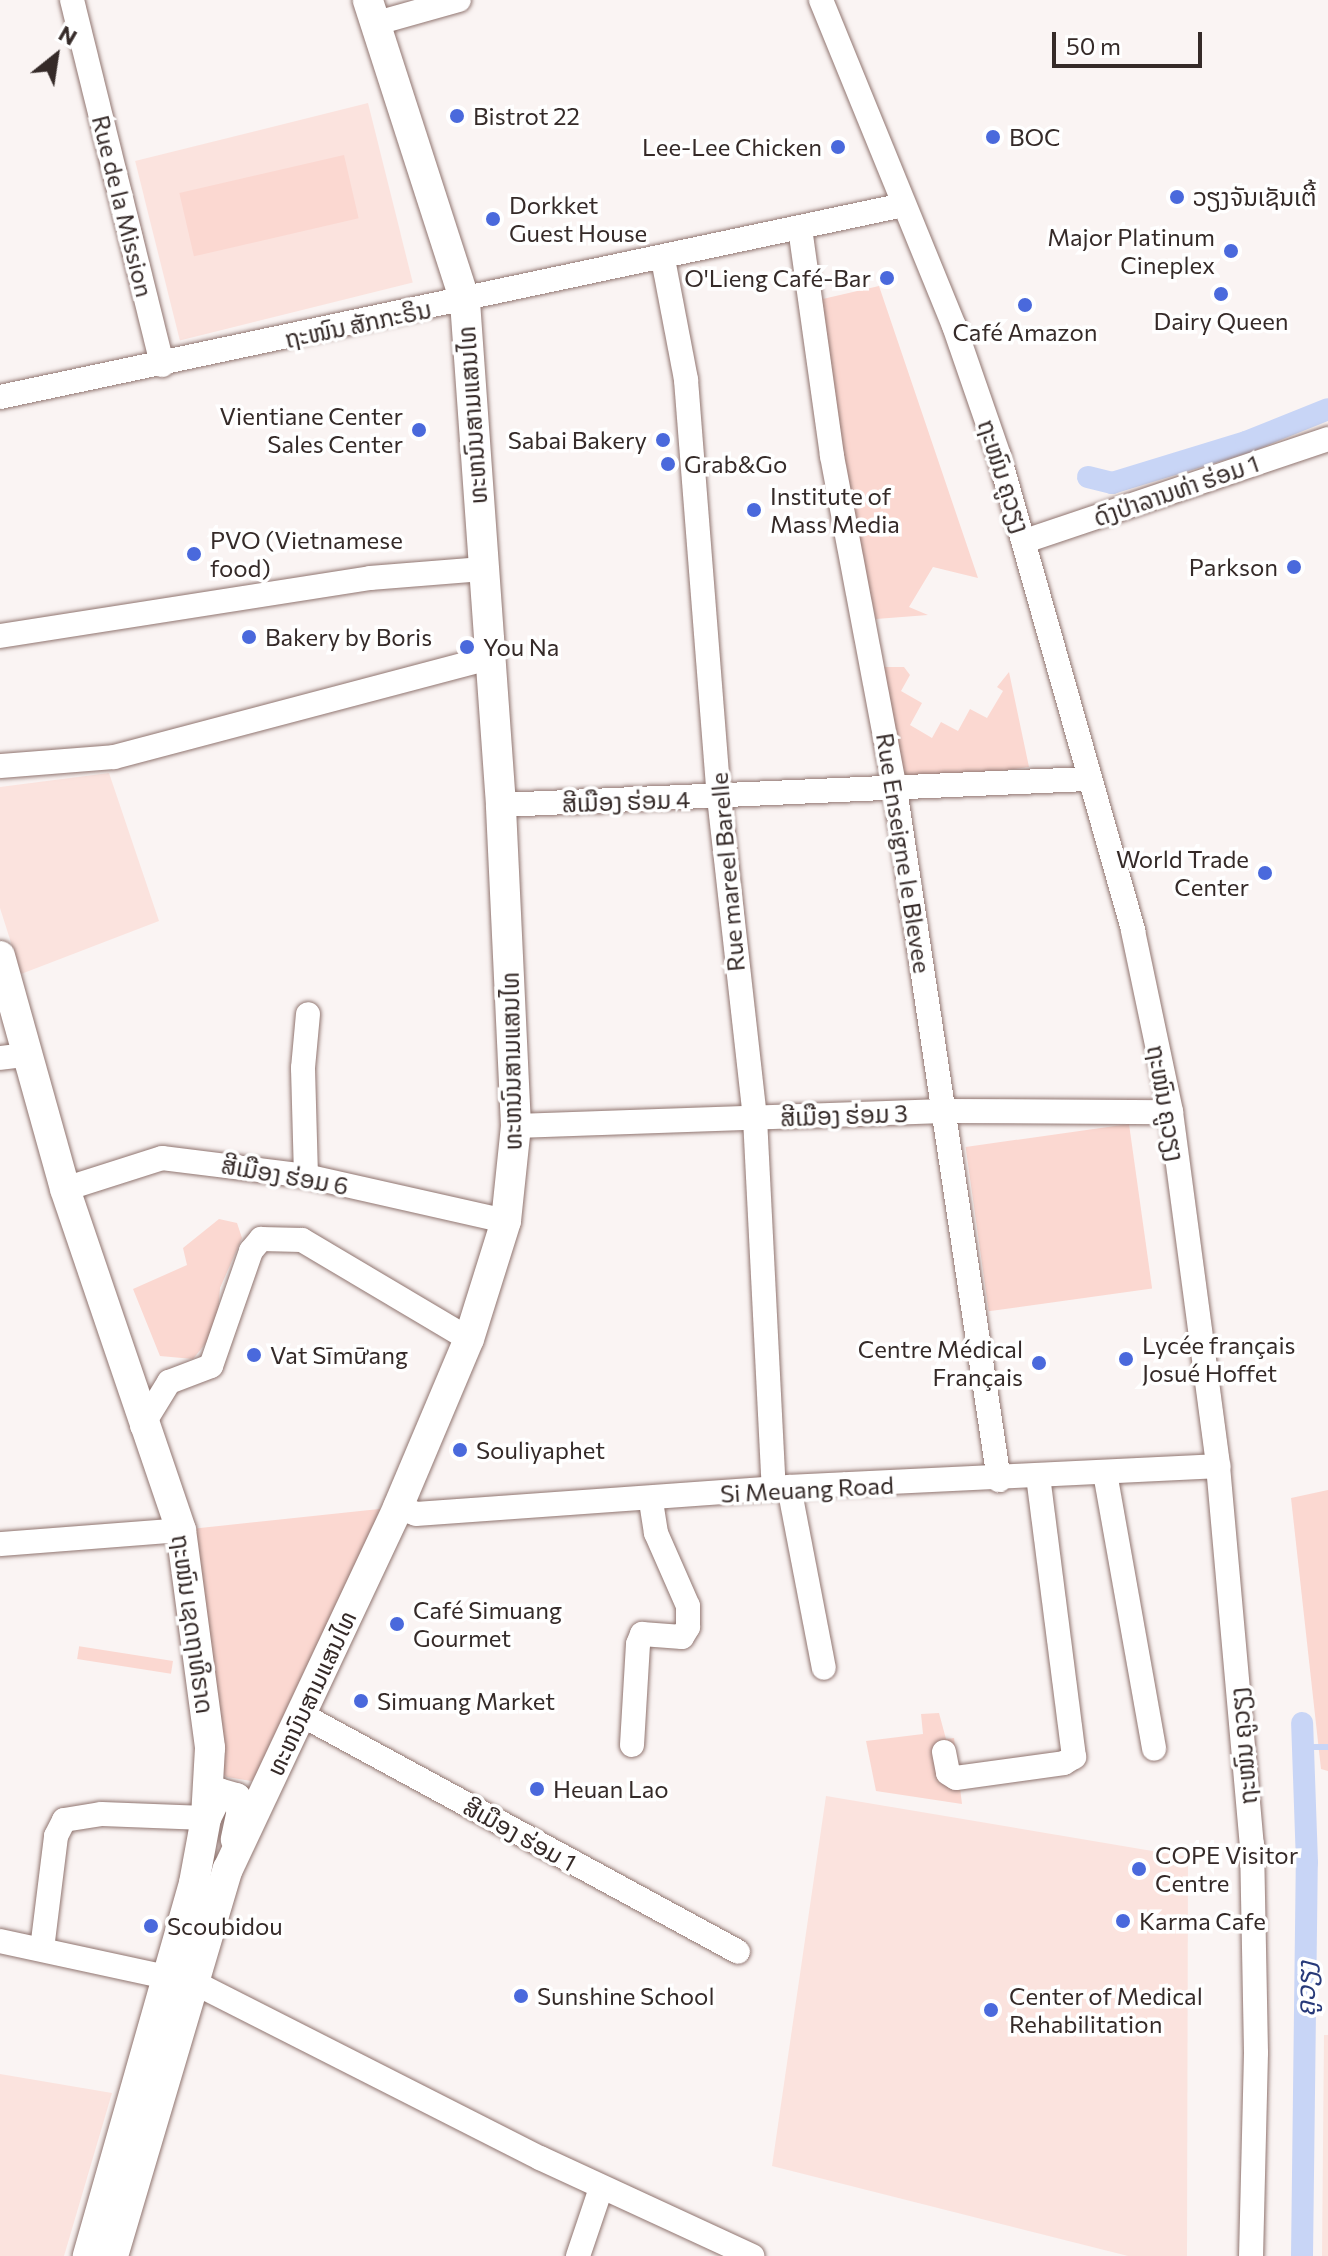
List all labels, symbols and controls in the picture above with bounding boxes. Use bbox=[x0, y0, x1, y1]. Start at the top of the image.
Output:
north arrow bbox=[16, 16, 96, 96]
scale bar bbox=[1056, 16, 1206, 66]
text: N bbox=[54, 19, 82, 51]
text: 50 m bbox=[1066, 31, 1121, 60]
place label: Bistrot 22 bbox=[473, 102, 580, 130]
marker: Bistrot 22 bbox=[448, 107, 466, 125]
street label: Rue de la Mission bbox=[87, 112, 159, 300]
place label: BOC bbox=[1009, 123, 1061, 151]
marker: BOC bbox=[984, 128, 1002, 146]
place label: Lee-Lee Chicken bbox=[642, 133, 822, 161]
marker: Lee-Lee Chicken bbox=[829, 138, 847, 156]
place label: ວຽງຈັນເຊັນເຕີ້ bbox=[1193, 183, 1317, 211]
marker: ວຽງຈັນເຊັນເຕີ້ bbox=[1168, 188, 1186, 206]
place label: Dorkket Guest House bbox=[509, 191, 647, 247]
marker: Dorkket Guest House bbox=[484, 210, 502, 228]
place label: Major Platinum Cineplex bbox=[1047, 223, 1215, 279]
marker: Major Platinum Cineplex bbox=[1222, 242, 1240, 260]
place label: O'Lieng Café-Bar bbox=[684, 264, 871, 292]
marker: O'Lieng Café-Bar bbox=[878, 269, 896, 287]
marker: Dairy Queen bbox=[1212, 285, 1230, 303]
street label: ຖະໜົນ ສັກກະຣິນ bbox=[282, 294, 434, 354]
marker: Café Amazon bbox=[1016, 296, 1034, 314]
place label: Dairy Queen bbox=[1153, 307, 1289, 335]
place label: Café Amazon bbox=[952, 318, 1098, 346]
street label: ທະຫນົນສາມແສນໄທ bbox=[451, 325, 493, 505]
place label: Vientiane Center Sales Center bbox=[220, 402, 403, 458]
street label: ຖະໜົນ ຄູວຽງ bbox=[972, 416, 1036, 536]
marker: Vientiane Center Sales Center bbox=[410, 421, 428, 439]
place label: Sabai Bakery bbox=[508, 426, 647, 454]
marker: Sabai Bakery bbox=[654, 431, 672, 449]
street label: ດົງປ່າລານທ່າ ຮ່ອມ 1 bbox=[1089, 448, 1263, 532]
place label: Grab&Go bbox=[684, 450, 787, 478]
marker: Grab&Go bbox=[659, 455, 677, 473]
place label: Institute of Mass Media bbox=[770, 482, 900, 538]
marker: Institute of Mass Media bbox=[745, 501, 763, 519]
place label: PVO (Vietnamese food) bbox=[210, 526, 403, 582]
marker: PVO (Vietnamese food) bbox=[185, 545, 203, 563]
place label: Parkson bbox=[1189, 553, 1278, 581]
marker: Parkson bbox=[1285, 558, 1303, 576]
place label: Bakery by Boris bbox=[265, 623, 432, 651]
marker: Bakery by Boris bbox=[240, 628, 258, 646]
place label: You Na bbox=[483, 633, 559, 661]
marker: You Na bbox=[458, 638, 476, 656]
street label: Rue Enseigne le Blevee bbox=[871, 731, 937, 975]
street label: Rue mareel Barelle bbox=[704, 771, 750, 973]
street label: ສີເມືອງ ຮ່ອມ 4 bbox=[561, 784, 691, 818]
place label: World Trade Center bbox=[1116, 845, 1249, 901]
marker: World Trade Center bbox=[1256, 864, 1274, 882]
street label: ທະຫນົນສາມແສນໄທ bbox=[495, 971, 527, 1151]
street label: ຖະໜົນ ຄູວຽງ bbox=[1142, 1043, 1190, 1163]
street label: ສີເມືອງ ຮ່ອມ 3 bbox=[780, 1098, 908, 1132]
street label: ສີເມືອງ ຮ່ອມ 6 bbox=[219, 1150, 351, 1200]
place label: Lycée français Josué Hoffet bbox=[1142, 1331, 1295, 1387]
place label: Centre Médical Français bbox=[858, 1335, 1023, 1391]
place label: Vat Sīmư̄ang bbox=[270, 1341, 408, 1369]
marker: Vat Sīmư̄ang bbox=[245, 1346, 263, 1364]
marker: Lycée français Josué Hoffet bbox=[1117, 1350, 1135, 1368]
marker: Centre Médical Français bbox=[1030, 1354, 1048, 1372]
place label: Souliyaphet bbox=[476, 1436, 605, 1464]
marker: Souliyaphet bbox=[451, 1441, 469, 1459]
street label: Si Meuang Road bbox=[719, 1470, 895, 1508]
street label: ຖະໜົນ ເຊດຖາທິຣາດ bbox=[166, 1532, 220, 1716]
place label: Café Simuang Gourmet bbox=[413, 1596, 562, 1652]
street label: ທະຫນົນສາມແສນໄທ bbox=[260, 1606, 362, 1780]
marker: Café Simuang Gourmet bbox=[388, 1615, 406, 1633]
street label: ຖະໜົນ ຄູວຽງ bbox=[1224, 1686, 1262, 1806]
place label: Simuang Market bbox=[377, 1687, 555, 1715]
marker: Simuang Market bbox=[352, 1692, 370, 1710]
place label: Heuan Lao bbox=[553, 1775, 669, 1803]
marker: Heuan Lao bbox=[528, 1780, 546, 1798]
street label: ສີເມືອງ ຮ່ອມ 1 bbox=[459, 1791, 581, 1877]
place label: COPE Visitor Centre bbox=[1155, 1841, 1298, 1897]
marker: COPE Visitor Centre bbox=[1130, 1860, 1148, 1878]
place label: Karma Cafe bbox=[1139, 1907, 1266, 1935]
place label: Scoubidou bbox=[167, 1912, 283, 1940]
marker: Karma Cafe bbox=[1114, 1912, 1132, 1930]
marker: Scoubidou bbox=[142, 1917, 160, 1935]
water label: ຄູວຽງ bbox=[1289, 1961, 1321, 2017]
place label: Sunshine School bbox=[537, 1982, 715, 2010]
place label: Center of Medical Rehabilitation bbox=[1009, 1982, 1203, 2038]
marker: Sunshine School bbox=[512, 1987, 530, 2005]
marker: Center of Medical Rehabilitation bbox=[980, 1999, 1002, 2021]

